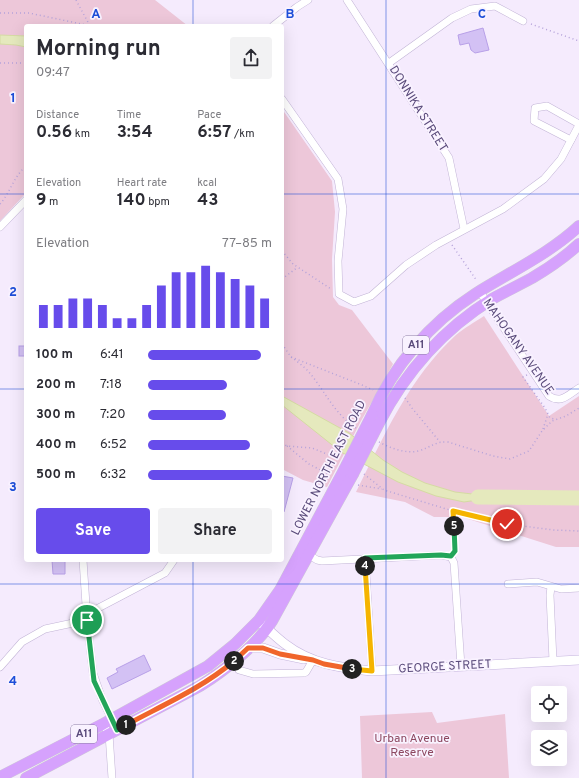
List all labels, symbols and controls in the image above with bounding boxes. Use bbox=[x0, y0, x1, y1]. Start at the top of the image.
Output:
text: A bbox=[91, 7, 101, 23]
text: B bbox=[286, 7, 295, 23]
text: C bbox=[478, 7, 486, 23]
text: Morning run bbox=[36, 36, 161, 63]
button: share bbox=[230, 37, 272, 79]
street label: DONNIKA STREET bbox=[385, 63, 451, 155]
text: 09:47 bbox=[36, 65, 70, 81]
text: 1 bbox=[10, 91, 16, 107]
text: Distance bbox=[36, 108, 79, 122]
text: Time bbox=[117, 108, 141, 122]
text: Pace bbox=[197, 108, 222, 122]
text: 0.56 bbox=[36, 122, 72, 144]
text: 3:54 bbox=[117, 122, 153, 144]
text: 6:57 bbox=[197, 122, 231, 144]
text: km bbox=[72, 127, 90, 141]
text: /km bbox=[231, 127, 255, 141]
text: Elevation bbox=[36, 176, 81, 190]
text: Heart rate bbox=[117, 176, 167, 190]
text: kcal bbox=[197, 176, 217, 190]
text: 9 bbox=[36, 190, 46, 212]
text: 140 bbox=[117, 190, 146, 212]
text: 43 bbox=[197, 190, 218, 212]
text: m bbox=[46, 195, 58, 209]
text: bpm bbox=[146, 195, 170, 209]
text: Elevation bbox=[36, 236, 89, 252]
text: 77–85 m bbox=[222, 236, 272, 252]
text: 2 bbox=[9, 285, 17, 301]
street label: MAHOGANY AVENUE bbox=[479, 296, 557, 398]
road number: A11 bbox=[403, 336, 429, 354]
text: 100 m bbox=[36, 347, 73, 363]
text: 6:41 bbox=[100, 347, 124, 363]
text: 200 m bbox=[36, 377, 76, 393]
text: 7:18 bbox=[100, 377, 122, 393]
street label: LOWER NORTH EAST ROAD bbox=[288, 398, 370, 538]
text: 300 m bbox=[36, 407, 75, 423]
text: 7:20 bbox=[100, 407, 126, 423]
text: 400 m bbox=[36, 437, 76, 453]
text: 6:52 bbox=[100, 437, 127, 453]
text: 500 m bbox=[36, 467, 76, 483]
text: 6:32 bbox=[100, 467, 126, 483]
text: 3 bbox=[9, 480, 17, 496]
pin bbox=[490, 507, 524, 541]
button: Save bbox=[36, 508, 150, 554]
button: Share bbox=[158, 508, 272, 554]
icon: check bbox=[496, 513, 518, 535]
pin: 5 bbox=[444, 516, 464, 536]
text: 5 bbox=[451, 519, 457, 533]
pin: 4 bbox=[355, 556, 375, 576]
text: 4 bbox=[361, 559, 369, 573]
pin bbox=[70, 603, 104, 637]
icon: arrive bbox=[76, 609, 98, 631]
pin: 2 bbox=[224, 651, 244, 671]
text: 2 bbox=[231, 654, 237, 668]
street label: GEORGE STREET bbox=[398, 657, 492, 677]
pin: 3 bbox=[342, 659, 362, 679]
text: 3 bbox=[349, 662, 355, 676]
text: 4 bbox=[9, 674, 17, 690]
map controls bbox=[531, 686, 567, 766]
button: locate bbox=[531, 686, 567, 722]
pin: 1 bbox=[116, 715, 136, 735]
text: 1 bbox=[124, 718, 128, 732]
road number: A11 bbox=[71, 725, 97, 743]
button: layers bbox=[531, 730, 567, 766]
park label: Urban Avenue Reserve bbox=[374, 731, 450, 761]

